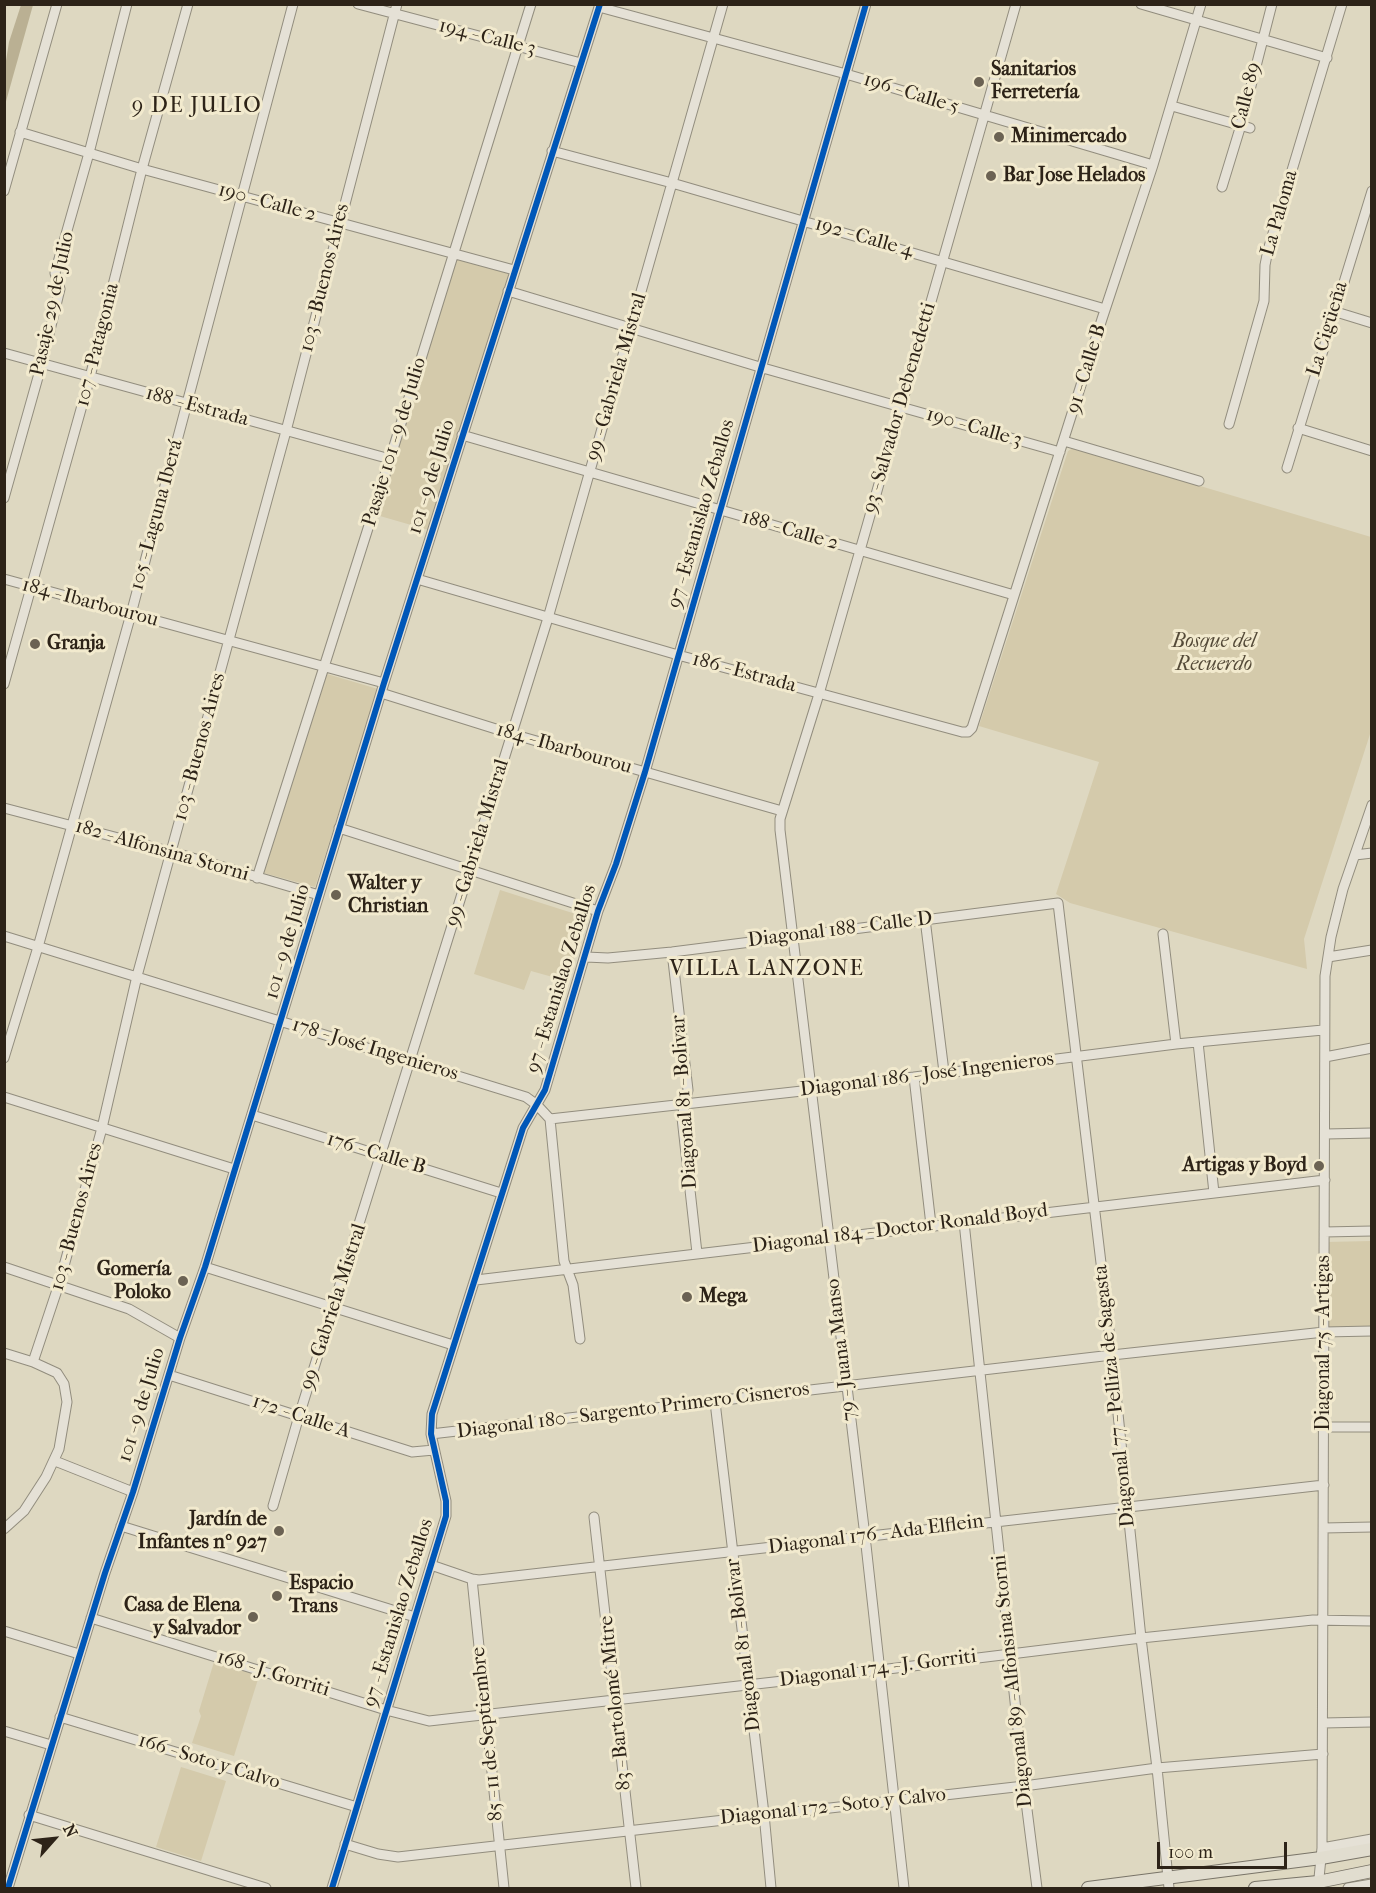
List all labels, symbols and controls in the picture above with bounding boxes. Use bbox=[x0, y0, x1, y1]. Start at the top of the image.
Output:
street label: 194 - Calle 3 bbox=[436, 14, 538, 62]
place label: Sanitarios Ferretería bbox=[991, 58, 1079, 105]
street label: Calle 89 bbox=[1227, 60, 1267, 132]
street label: 196 - Calle 5 bbox=[860, 68, 962, 120]
marker: Sanitarios Ferretería bbox=[972, 75, 986, 89]
district label: 9 DE JULIO bbox=[132, 94, 262, 120]
place label: Minimercado bbox=[1011, 125, 1127, 149]
marker: Minimercado bbox=[992, 130, 1006, 144]
place label: Bar Jose Helados bbox=[1003, 164, 1145, 188]
street label: La Paloma bbox=[1256, 167, 1304, 259]
marker: Bar Jose Helados bbox=[984, 169, 998, 183]
street label: 190 - Calle 2 bbox=[215, 178, 319, 228]
street label: 103 - Buenos Aires bbox=[295, 201, 355, 355]
street label: 192 - Calle 4 bbox=[812, 213, 916, 263]
street label: Pasaje 29 de Julio bbox=[26, 230, 80, 378]
street label: La Cigüeña bbox=[1302, 279, 1354, 379]
street label: 107 - Patagonia bbox=[71, 281, 125, 409]
street label: 99 - Gabriela Mistral bbox=[582, 290, 652, 464]
street label: 93 - Salvador Debenedetti bbox=[858, 300, 942, 516]
street label: 91 - Calle B bbox=[1062, 321, 1112, 417]
street label: Pasaje 101 - 9 de Julio bbox=[358, 355, 432, 529]
street label: 188 - Estrada bbox=[143, 382, 251, 432]
street label: 190 - Calle 3 bbox=[923, 403, 1025, 453]
street label: 101 - 9 de Julio bbox=[403, 417, 461, 537]
street label: 97 - Estanislao Zeballos bbox=[664, 417, 740, 611]
street label: 105 - Laguna Iberá bbox=[125, 437, 189, 593]
street label: 188 - Calle 2 bbox=[739, 506, 841, 556]
street label: 184 - Ibarbourou bbox=[19, 573, 161, 633]
park label: Bosque del Recuerdo bbox=[1172, 630, 1256, 677]
place label: Granja bbox=[47, 632, 105, 656]
marker: Granja bbox=[28, 637, 42, 651]
street label: 186 - Estrada bbox=[690, 648, 798, 698]
street label: 103 - Buenos Aires bbox=[169, 670, 231, 824]
street label: 184 - Ibarbourou bbox=[493, 718, 635, 780]
street label: 99 - Gabriela Mistral bbox=[441, 756, 515, 930]
street label: 182 - Alfonsina Storni bbox=[72, 815, 252, 887]
place label: Walter y Christian bbox=[348, 872, 428, 919]
street label: 101 - 9 de Julio bbox=[260, 882, 316, 1002]
street label: 97 - Estanislao Zeballos bbox=[522, 882, 602, 1076]
marker: Walter y Christian bbox=[329, 888, 343, 902]
street label: Diagonal 188 - Calle D bbox=[746, 907, 934, 953]
district label: VILLA LANZONE bbox=[669, 957, 865, 983]
street label: 178 - José Ingenieros bbox=[289, 1013, 461, 1087]
street label: Diagonal 81 - Bolivar bbox=[667, 1014, 703, 1190]
street label: Diagonal 186 - José Ingenieros bbox=[799, 1048, 1055, 1102]
street label: 176 - Calle B bbox=[324, 1128, 428, 1180]
street label: 103 - Buenos Aires bbox=[46, 1140, 108, 1294]
place label: Artigas y Boyd bbox=[1183, 1154, 1307, 1178]
marker: Artigas y Boyd bbox=[1312, 1159, 1326, 1173]
street label: Diagonal 184 - Doctor Ronald Boyd bbox=[751, 1199, 1049, 1259]
street label: 99 - Gabriela Mistral bbox=[296, 1221, 372, 1393]
street label: Diagonal 75 - Artigas bbox=[1312, 1255, 1336, 1431]
place label: Gomería Poloko bbox=[97, 1258, 171, 1305]
street label: Diagonal 77 - Pelliza de Sagasta bbox=[1089, 1264, 1141, 1528]
marker: Gomería Poloko bbox=[176, 1274, 190, 1288]
street label: 79 - Juana Manso bbox=[821, 1277, 863, 1423]
place label: Mega bbox=[699, 1285, 747, 1309]
marker: Mega bbox=[680, 1290, 694, 1304]
street label: 101 - 9 de Julio bbox=[113, 1345, 171, 1465]
street label: Diagonal 180 - Sargento Primero Cisneros bbox=[455, 1377, 811, 1445]
street label: 172 - Calle A bbox=[249, 1390, 353, 1444]
place label: Jardín de Infantes nº 927 bbox=[138, 1508, 267, 1555]
street label: Diagonal 176 - Ada Elflein bbox=[767, 1510, 985, 1560]
street label: 97 - Estanislao Zeballos bbox=[359, 1516, 439, 1710]
marker: Jardín de Infantes nº 927 bbox=[272, 1524, 286, 1538]
street label: Diagonal 89 - Alfonsina Storni bbox=[988, 1553, 1038, 1809]
street label: Diagonal 81 - Bolivar bbox=[721, 1557, 767, 1733]
place label: Espacio Trans bbox=[289, 1572, 353, 1619]
marker: Espacio Trans bbox=[270, 1589, 284, 1603]
place label: Casa de Elena y Salvador bbox=[124, 1594, 241, 1641]
marker: Casa de Elena y Salvador bbox=[246, 1610, 260, 1624]
street label: 83 - Bartolomé Mitre bbox=[595, 1614, 637, 1792]
street label: 168 - J. Gorriti bbox=[214, 1645, 332, 1703]
street label: Diagonal 174 - J. Gorriti bbox=[778, 1645, 978, 1693]
street label: 85 - 11 de Septiembre bbox=[467, 1646, 509, 1822]
street label: 166 - Soto y Calvo bbox=[135, 1729, 283, 1795]
street label: Diagonal 172 - Soto y Calvo bbox=[719, 1783, 947, 1831]
north arrow bbox=[24, 1809, 84, 1869]
text: N bbox=[59, 1821, 82, 1840]
scale bar bbox=[1160, 1830, 1290, 1868]
text: 100 m bbox=[1168, 1842, 1213, 1863]

